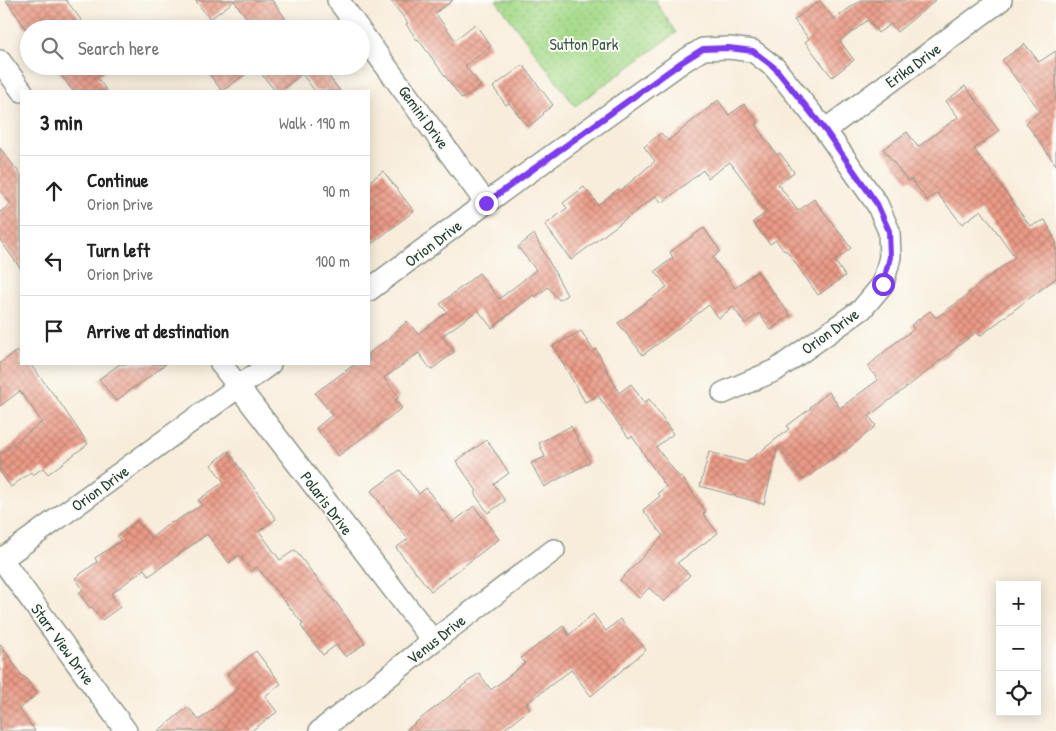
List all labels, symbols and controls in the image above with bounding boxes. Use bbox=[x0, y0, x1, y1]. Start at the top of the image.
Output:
search box bbox=[20, 20, 370, 75]
park label: Sutton Park bbox=[550, 33, 619, 55]
icon: search bbox=[38, 34, 66, 62]
text: Search here bbox=[78, 35, 159, 61]
street label: Erika Drive bbox=[881, 37, 946, 93]
street label: Gemini Drive bbox=[394, 81, 455, 154]
text: 3 min bbox=[40, 108, 83, 137]
text: Walk · 190 m bbox=[279, 112, 350, 134]
text: Continue bbox=[87, 167, 148, 193]
icon: ahead bbox=[40, 177, 68, 205]
text: 90 m bbox=[322, 180, 350, 202]
route end bbox=[475, 192, 498, 215]
text: Orion Drive bbox=[87, 193, 153, 215]
street label: Orion Drive bbox=[400, 214, 467, 272]
text: Turn left bbox=[87, 237, 150, 263]
icon: left bbox=[40, 247, 68, 275]
text: 100 m bbox=[315, 250, 350, 272]
text: Orion Drive bbox=[87, 263, 153, 285]
route start bbox=[872, 273, 895, 296]
street label: Orion Drive bbox=[797, 302, 864, 359]
icon: arrive bbox=[40, 317, 68, 345]
text: Arrive at destination bbox=[87, 318, 229, 344]
street label: Orion Drive bbox=[67, 459, 134, 516]
street label: Polaris Drive bbox=[296, 467, 359, 540]
map controls bbox=[996, 581, 1041, 716]
button: + bbox=[996, 581, 1041, 626]
street label: Starr View Drive bbox=[26, 599, 100, 690]
street label: Venus Drive bbox=[402, 609, 470, 669]
button: − bbox=[996, 626, 1041, 671]
button: locate bbox=[996, 671, 1041, 716]

